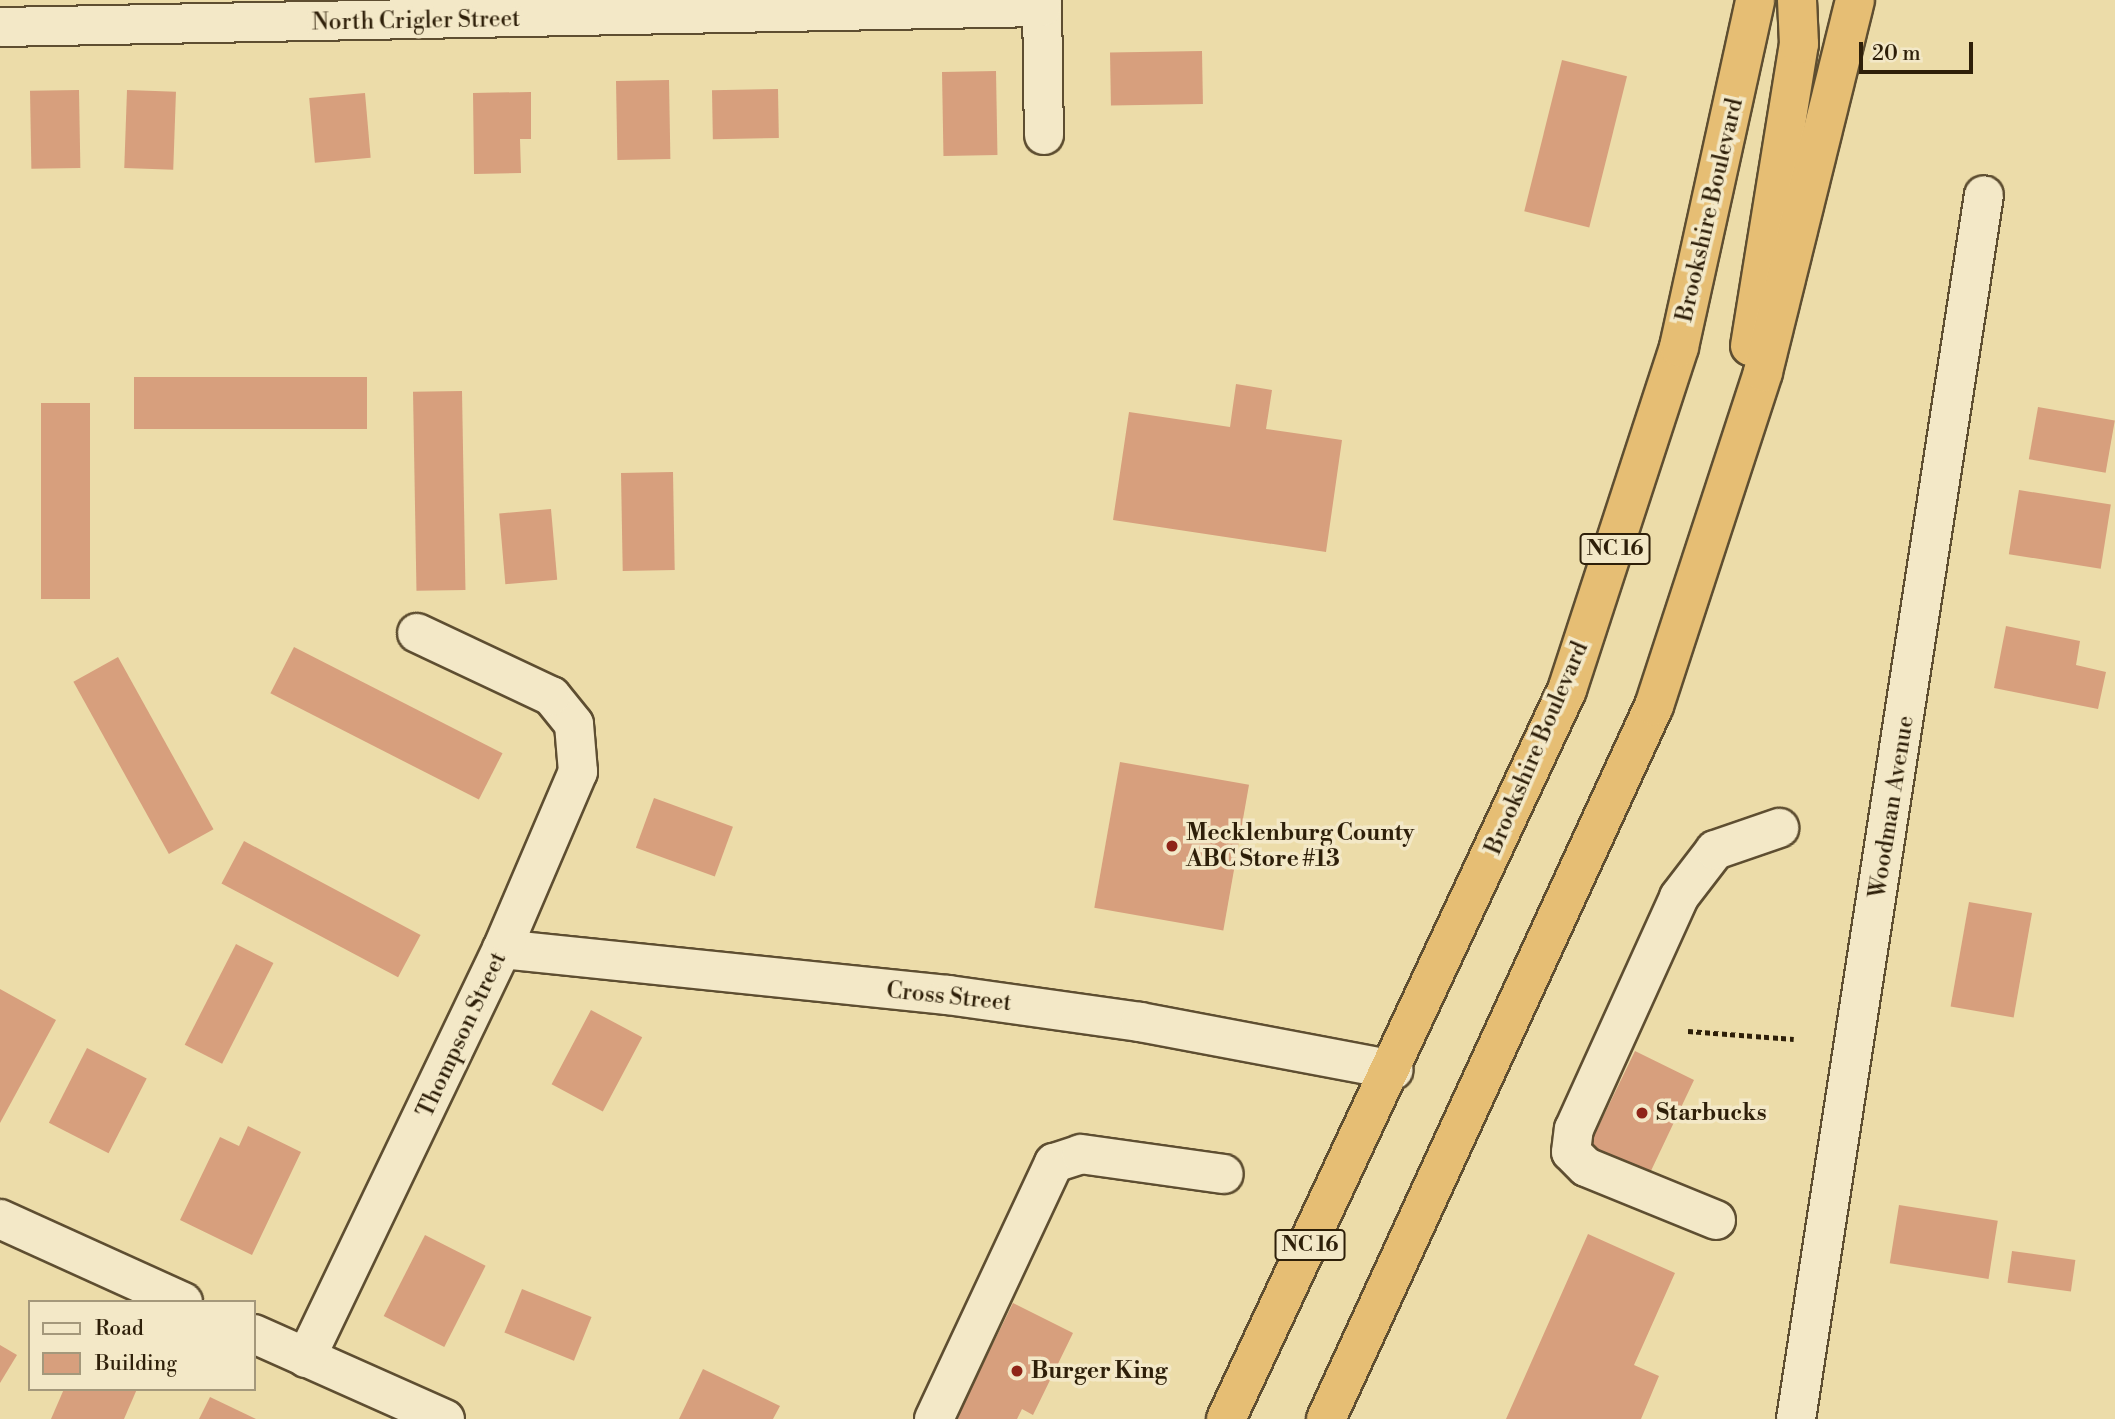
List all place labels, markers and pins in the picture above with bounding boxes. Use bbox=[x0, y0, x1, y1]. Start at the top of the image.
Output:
place label: Mecklenburg County ABC Store #13 bbox=[1186, 819, 1414, 873]
marker: Mecklenburg County ABC Store #13 bbox=[1164, 838, 1180, 854]
place label: Starbucks bbox=[1656, 1099, 1767, 1127]
marker: Starbucks bbox=[1634, 1105, 1650, 1121]
place label: Burger King bbox=[1031, 1357, 1168, 1385]
marker: Burger King bbox=[1009, 1363, 1025, 1379]

